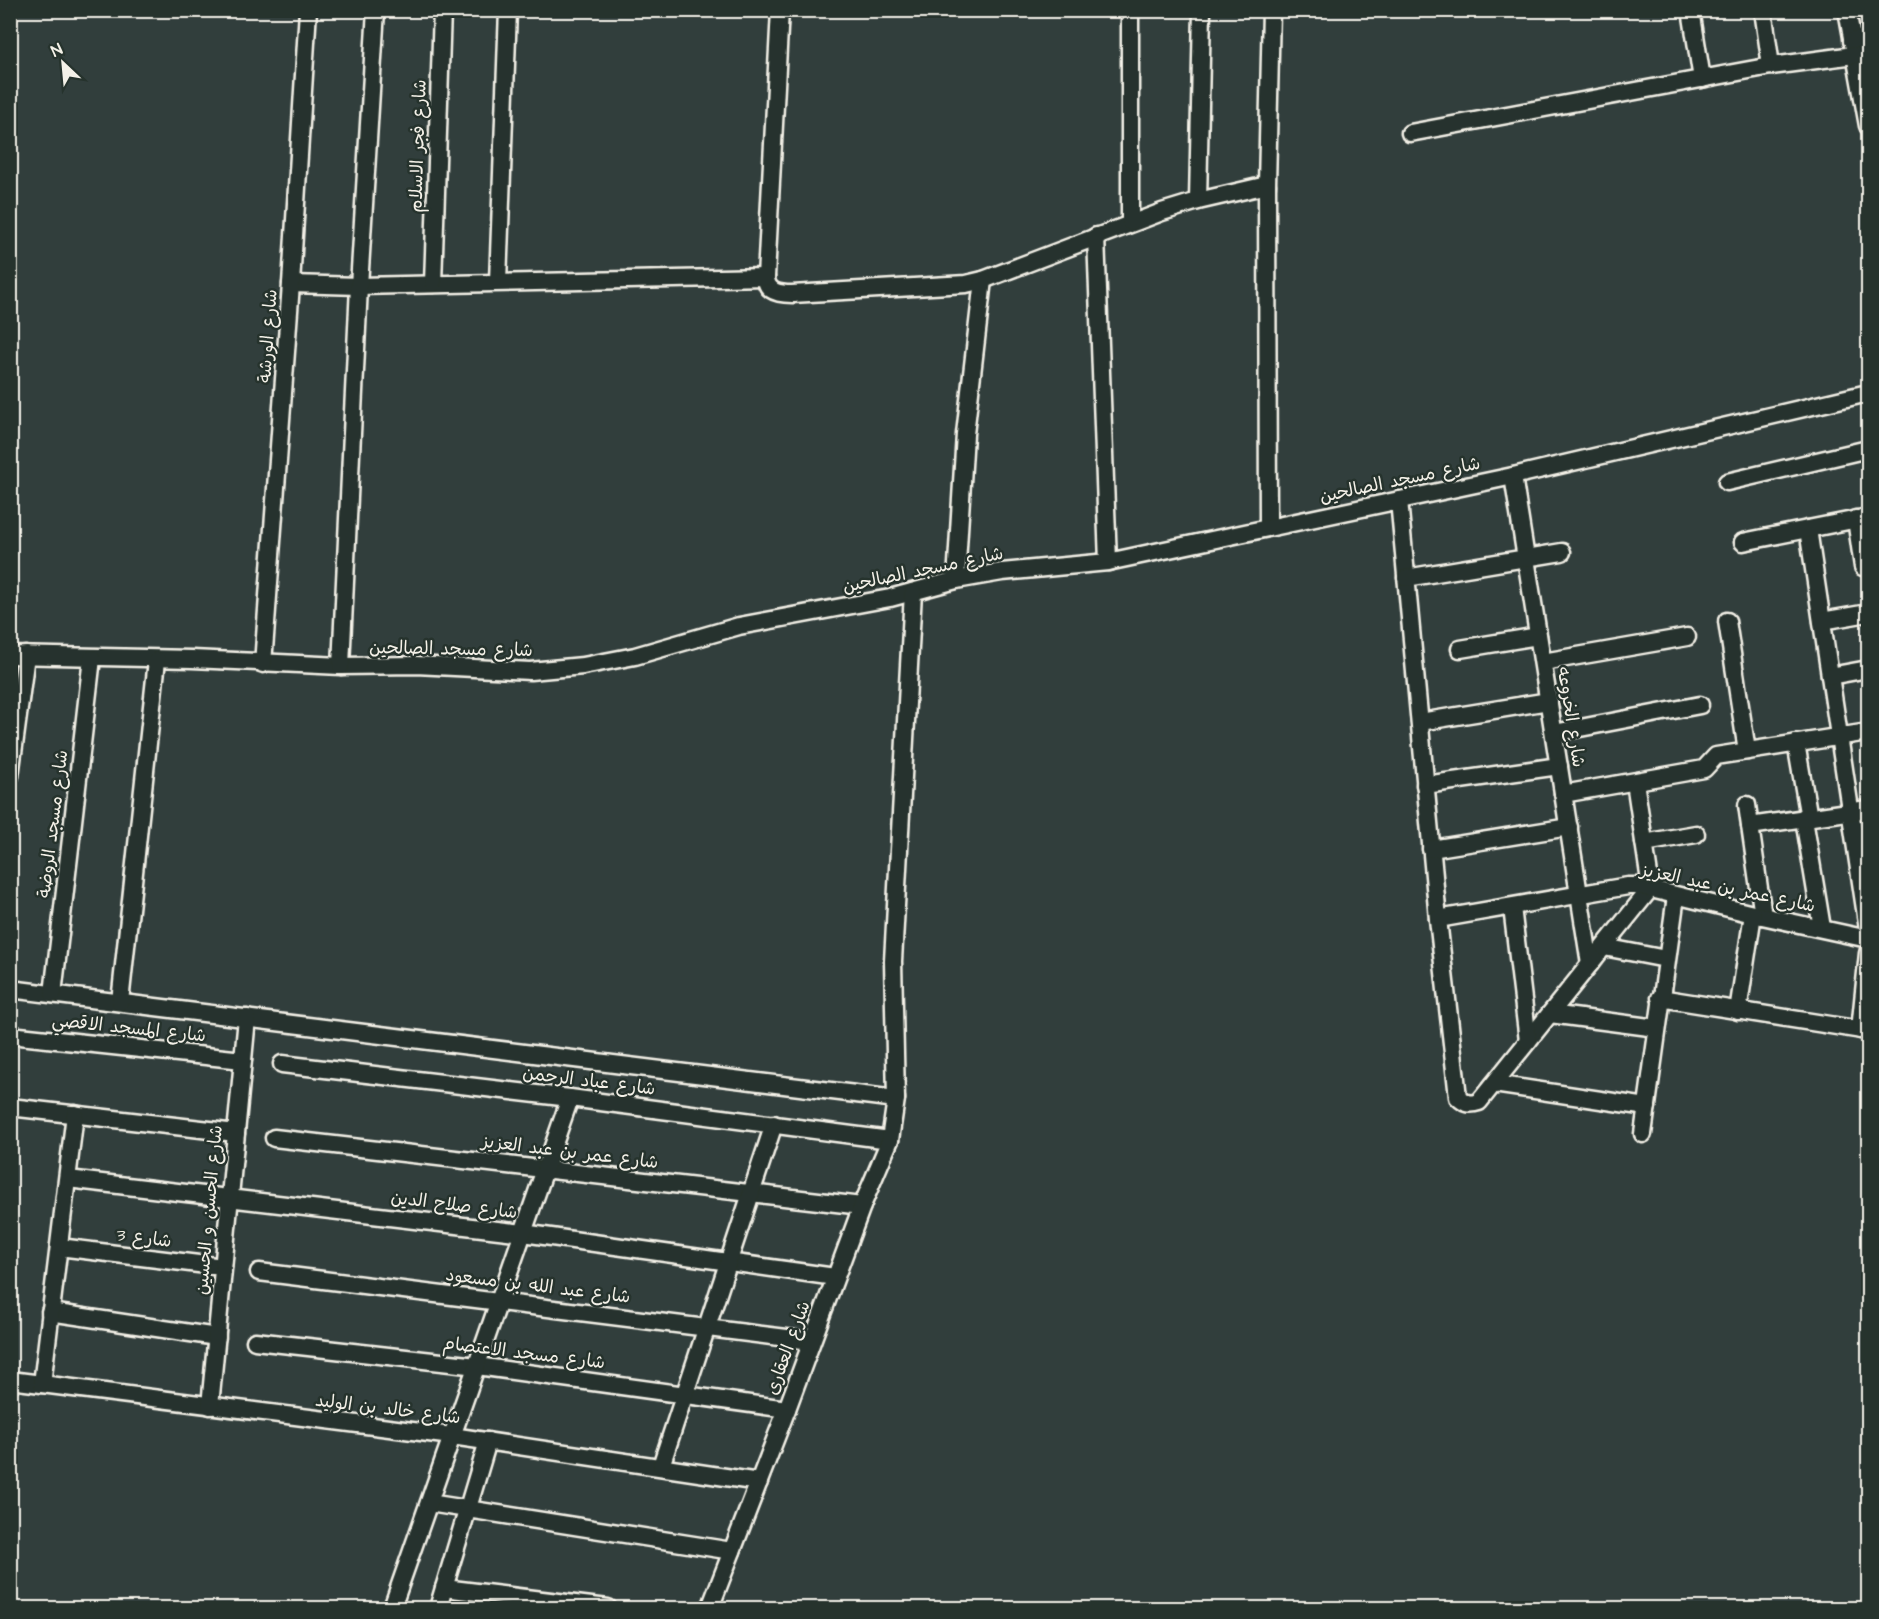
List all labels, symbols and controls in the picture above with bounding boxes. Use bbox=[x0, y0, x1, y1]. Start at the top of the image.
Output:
north arrow bbox=[33, 33, 93, 93]
text: N bbox=[48, 38, 66, 63]
street label: شارع فجر الاسلام bbox=[403, 79, 434, 213]
street label: شارع الورشة bbox=[252, 288, 284, 384]
street label: شارع مسجد الصالحين bbox=[1317, 451, 1483, 509]
street label: شارع مسجد الصالحين bbox=[840, 541, 1006, 599]
street label: شارع مسجد الصالحين bbox=[369, 635, 533, 663]
street label: شارع الخروعه bbox=[1551, 665, 1591, 769]
street label: شارع مسجد الروضة bbox=[32, 749, 74, 899]
street label: شارع عمر بن عبد العزيز bbox=[1636, 857, 1818, 919]
street label: شارع المسجد الاقصي bbox=[50, 1007, 207, 1051]
street label: شارع عباد الرحمن bbox=[521, 1060, 657, 1102]
street label: شارع الحسن و الحسين bbox=[189, 1124, 229, 1296]
street label: شارع عمر بن عبد العزيز bbox=[478, 1129, 660, 1175]
street label: شارع صلاح الدين bbox=[389, 1185, 519, 1225]
street label: شارع 3 bbox=[115, 1222, 173, 1254]
street label: شارع عبد الله بن مسعود bbox=[444, 1262, 632, 1310]
street label: شارع العقارى bbox=[759, 1298, 817, 1398]
street label: شارع مسجد الاعتصام bbox=[441, 1331, 607, 1376]
street label: شارع خالد بن الوليد bbox=[314, 1388, 462, 1430]

